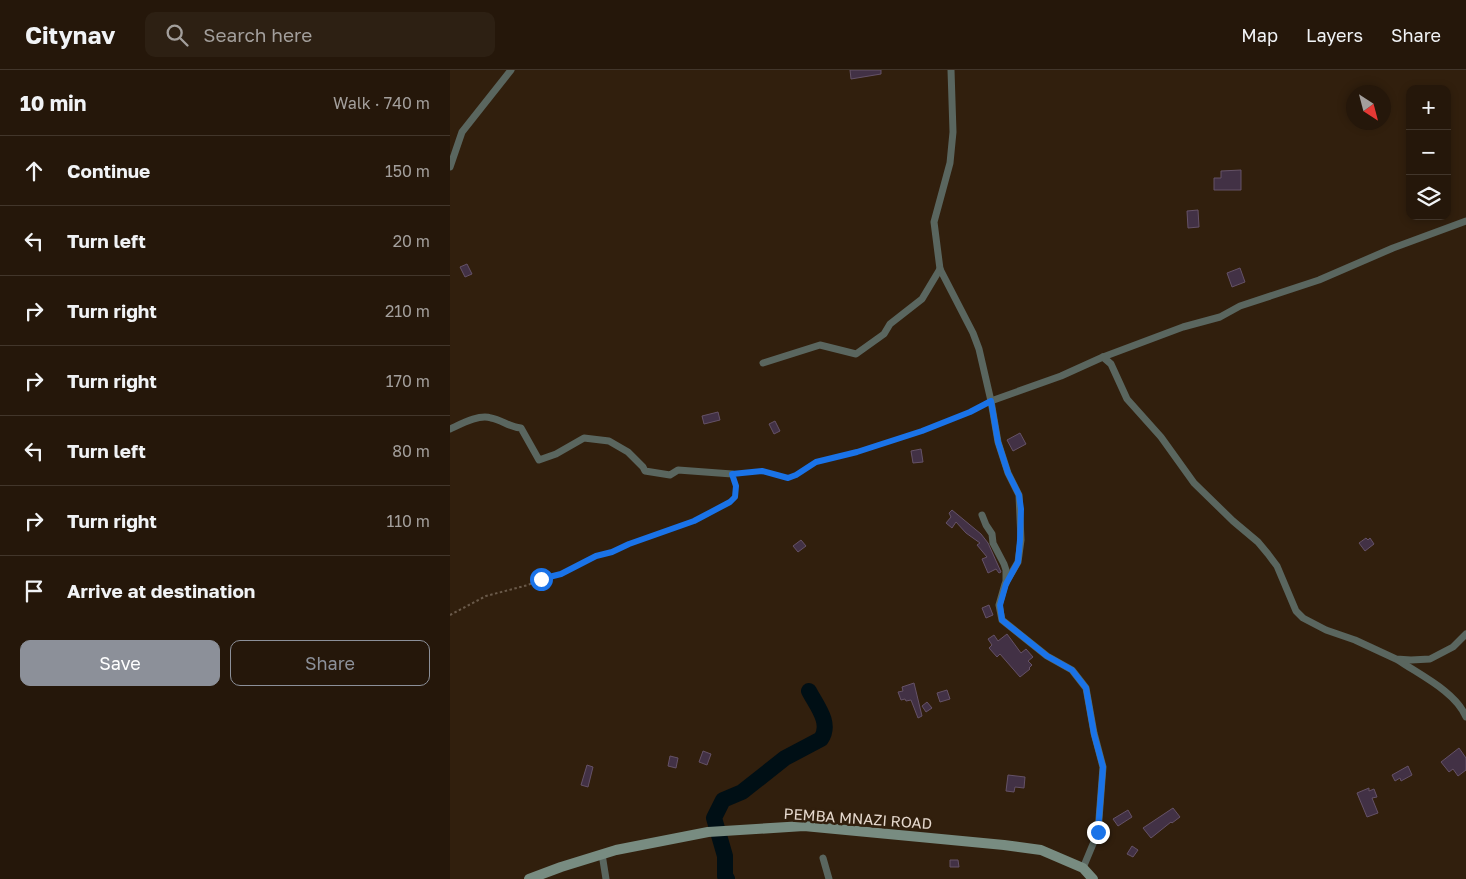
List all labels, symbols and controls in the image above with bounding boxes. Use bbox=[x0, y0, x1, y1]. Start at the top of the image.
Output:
search box bbox=[145, 12, 495, 57]
text: Citynav bbox=[25, 20, 115, 49]
icon: search bbox=[163, 21, 191, 49]
text: Search here bbox=[203, 23, 312, 46]
text: Map bbox=[1241, 24, 1278, 46]
text: Layers bbox=[1306, 24, 1363, 46]
text: Share bbox=[1391, 24, 1441, 46]
north arrow bbox=[1346, 85, 1391, 130]
map controls bbox=[1406, 85, 1451, 220]
button: + bbox=[1406, 85, 1451, 130]
text: 10 min bbox=[20, 90, 87, 116]
text: Walk · 740 m bbox=[333, 93, 430, 113]
button: − bbox=[1406, 130, 1451, 175]
icon: ahead bbox=[20, 157, 48, 185]
text: Continue bbox=[67, 159, 150, 182]
text: 150 m bbox=[385, 161, 430, 181]
button: layers bbox=[1406, 175, 1451, 220]
icon: left bbox=[20, 227, 48, 255]
text: Turn left bbox=[67, 229, 146, 252]
text: 20 m bbox=[393, 231, 430, 251]
icon: right bbox=[20, 297, 48, 325]
text: Turn right bbox=[67, 299, 157, 322]
text: 210 m bbox=[385, 301, 430, 321]
icon: right bbox=[20, 367, 48, 395]
text: Turn right bbox=[67, 369, 157, 392]
text: 170 m bbox=[386, 371, 430, 391]
icon: left bbox=[20, 437, 48, 465]
text: Turn left bbox=[67, 439, 146, 462]
text: 80 m bbox=[392, 441, 430, 461]
icon: right bbox=[20, 507, 48, 535]
text: Turn right bbox=[67, 509, 157, 532]
text: 110 m bbox=[386, 511, 430, 531]
route start bbox=[530, 568, 553, 591]
icon: arrive bbox=[20, 577, 48, 605]
text: Arrive at destination bbox=[67, 579, 255, 602]
button: Save bbox=[20, 640, 220, 686]
button: Share bbox=[230, 640, 430, 686]
street label: PEMBA MNAZI ROAD bbox=[783, 804, 933, 832]
route end bbox=[1087, 821, 1110, 844]

